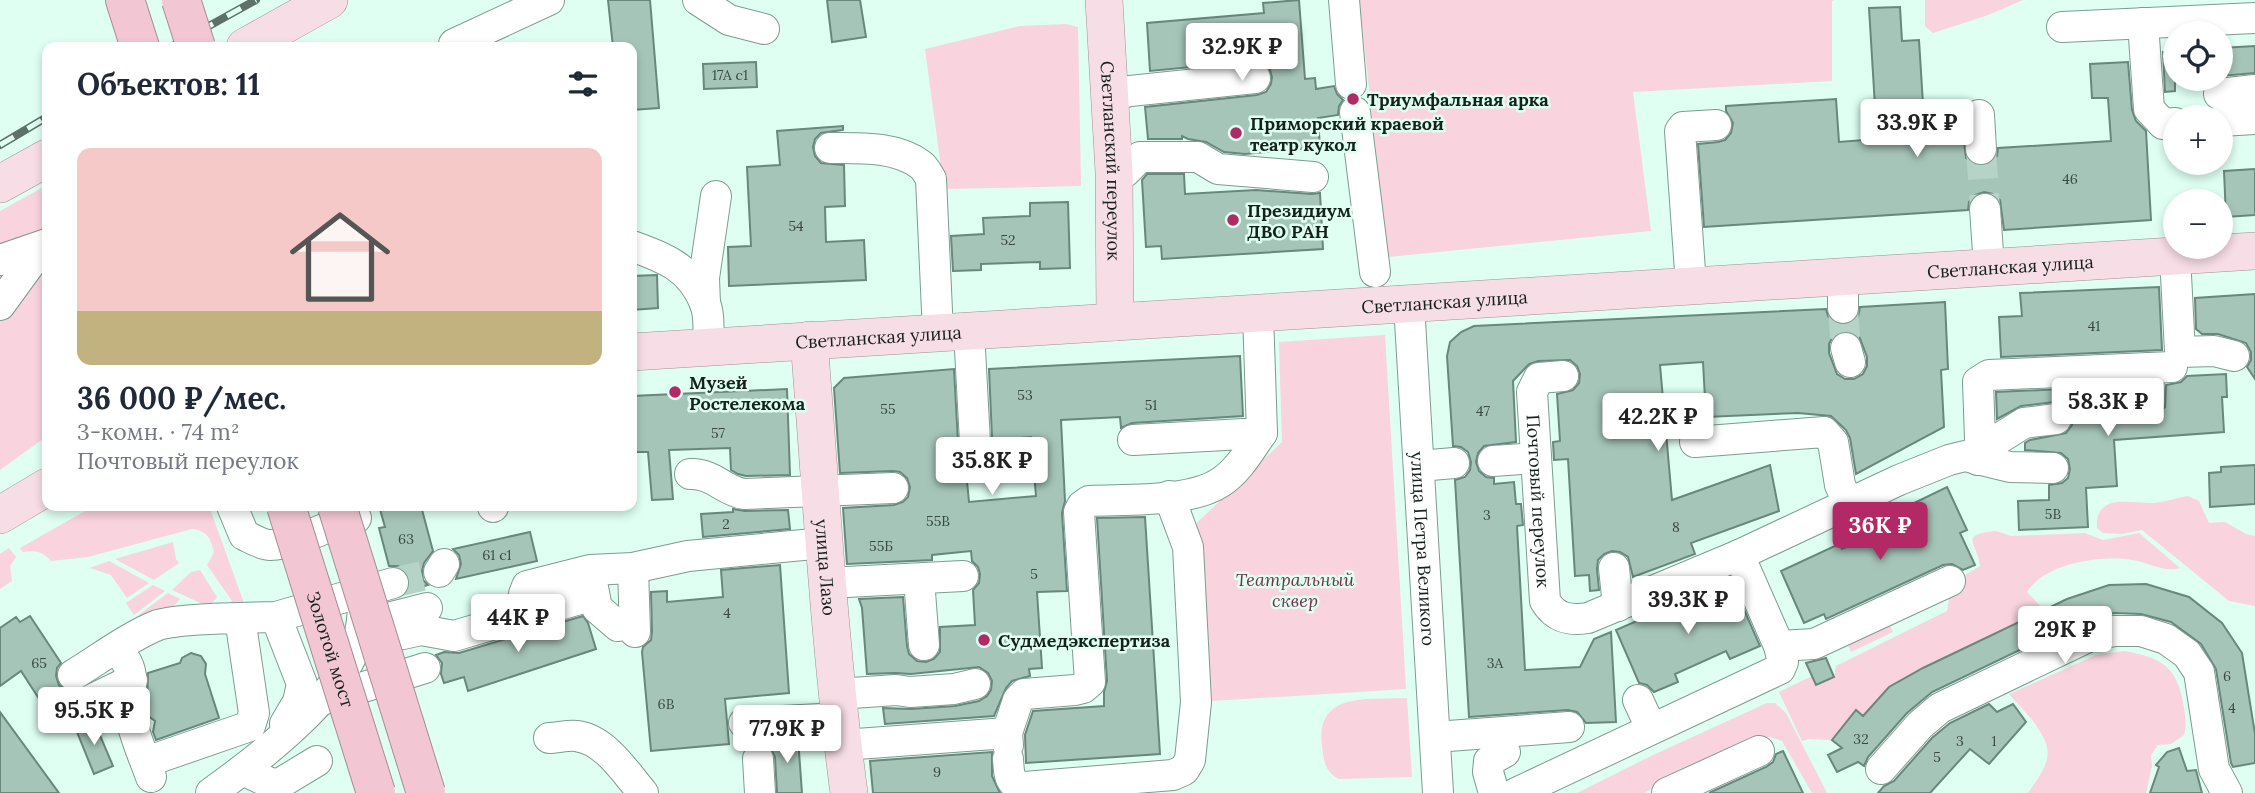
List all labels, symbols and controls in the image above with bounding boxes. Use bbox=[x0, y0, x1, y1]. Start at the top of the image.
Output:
map controls bbox=[2163, 21, 2233, 259]
button: locate bbox=[2163, 21, 2233, 91]
pin: 32.9K ₽ bbox=[1177, 24, 1307, 83]
text: 32.9K ₽ bbox=[1202, 31, 1282, 60]
street label: Светланский переулок bbox=[1096, 60, 1126, 261]
text: Объектов: 11 bbox=[77, 65, 260, 103]
icon: filters bbox=[564, 65, 602, 103]
house number: 17А с1 bbox=[712, 66, 748, 84]
place label: Триумфальная арка bbox=[1367, 88, 1549, 111]
marker: Триумфальная арка bbox=[1345, 91, 1361, 107]
pin: 33.9K ₽ bbox=[1852, 100, 1982, 159]
button: + bbox=[2163, 105, 2233, 175]
text: 33.9K ₽ bbox=[1876, 107, 1958, 136]
place label: Приморский краевой театр кукол bbox=[1250, 112, 1444, 156]
marker: Приморский краевой театр кукол bbox=[1228, 125, 1244, 141]
house number: 46 bbox=[2062, 170, 2078, 188]
button: − bbox=[2163, 189, 2233, 259]
icon: home bbox=[277, 194, 403, 320]
place label: Президиум ДВО РАН bbox=[1247, 199, 1351, 243]
marker: Президиум ДВО РАН bbox=[1225, 212, 1241, 228]
house number: 54 bbox=[788, 217, 804, 235]
house number: 52 bbox=[1000, 231, 1016, 249]
street label: Светланская улица bbox=[1926, 250, 2094, 283]
street label: Светланская улица bbox=[1361, 285, 1528, 318]
house number: 41 bbox=[2088, 317, 2100, 335]
street label: Светланская улица bbox=[795, 320, 962, 353]
place label: Музей Ростелекома bbox=[689, 371, 806, 415]
pin: 58.3K ₽ bbox=[2043, 378, 2173, 438]
text: 36 000 ₽/мес. bbox=[77, 379, 286, 417]
marker: Музей Ростелекома bbox=[667, 384, 683, 400]
house number: 53 bbox=[1017, 386, 1033, 404]
text: 58.3K ₽ bbox=[2068, 386, 2148, 415]
pin: 42.2K ₽ bbox=[1593, 393, 1723, 453]
house number: 51 bbox=[1145, 396, 1157, 414]
house number: 55 bbox=[880, 400, 896, 418]
text: 42.2K ₽ bbox=[1618, 401, 1698, 430]
house number: 47 bbox=[1476, 402, 1491, 420]
street label: Почтовый переулок bbox=[1522, 414, 1556, 589]
text: 3-комн. · 74 m² bbox=[77, 417, 240, 446]
house number: 57 bbox=[711, 424, 726, 442]
pin: 35.8K ₽ bbox=[927, 438, 1057, 497]
text: 35.8K ₽ bbox=[952, 445, 1032, 474]
text: Почтовый переулок bbox=[77, 446, 299, 475]
street label: улица Петра Великого bbox=[1406, 451, 1441, 646]
pin: 36K ₽ bbox=[1831, 503, 1929, 562]
house number: 5В bbox=[2045, 505, 2061, 523]
house number: 3 bbox=[1483, 506, 1491, 524]
text: 36K ₽ bbox=[1849, 510, 1911, 539]
house number: 55В bbox=[926, 512, 950, 530]
house number: 2 bbox=[722, 515, 730, 533]
street label: улица Лазо bbox=[811, 518, 841, 617]
house number: 8 bbox=[1672, 518, 1680, 536]
house number: 63 bbox=[398, 530, 414, 548]
house number: 55Б bbox=[869, 537, 893, 555]
house number: 61 с1 bbox=[482, 546, 512, 564]
house number: 5 bbox=[1030, 565, 1038, 583]
park label: Театральный сквер bbox=[1236, 568, 1355, 612]
pin: 39.3K ₽ bbox=[1623, 576, 1753, 636]
text: 39.3K ₽ bbox=[1648, 584, 1728, 613]
street label: Золотой мост bbox=[302, 588, 360, 710]
pin: 44K ₽ bbox=[469, 594, 567, 654]
text: 44K ₽ bbox=[487, 602, 549, 631]
house number: 4 bbox=[723, 604, 731, 622]
pin: 29K ₽ bbox=[2016, 606, 2114, 666]
text: 29K ₽ bbox=[2034, 614, 2096, 643]
place label: Судмедэкспертиза bbox=[998, 629, 1171, 652]
marker: Судмедэкспертиза bbox=[976, 632, 992, 648]
house number: 65 bbox=[31, 654, 47, 672]
house number: 3А bbox=[1487, 654, 1504, 672]
house number: 6 bbox=[2223, 667, 2231, 685]
pin: 95.5K ₽ bbox=[29, 688, 159, 747]
text: 95.5K ₽ bbox=[54, 695, 134, 724]
house number: 6В bbox=[658, 695, 675, 713]
house number: 4 bbox=[2228, 699, 2236, 717]
pin: 77.9K ₽ bbox=[722, 706, 852, 765]
text: 77.9K ₽ bbox=[749, 713, 825, 742]
house number: 32 bbox=[1853, 730, 1869, 748]
house number: 3 bbox=[1956, 732, 1964, 750]
house number: 1 bbox=[1991, 732, 1997, 750]
house number: 5 bbox=[1933, 748, 1941, 766]
house number: 9 bbox=[933, 763, 941, 781]

